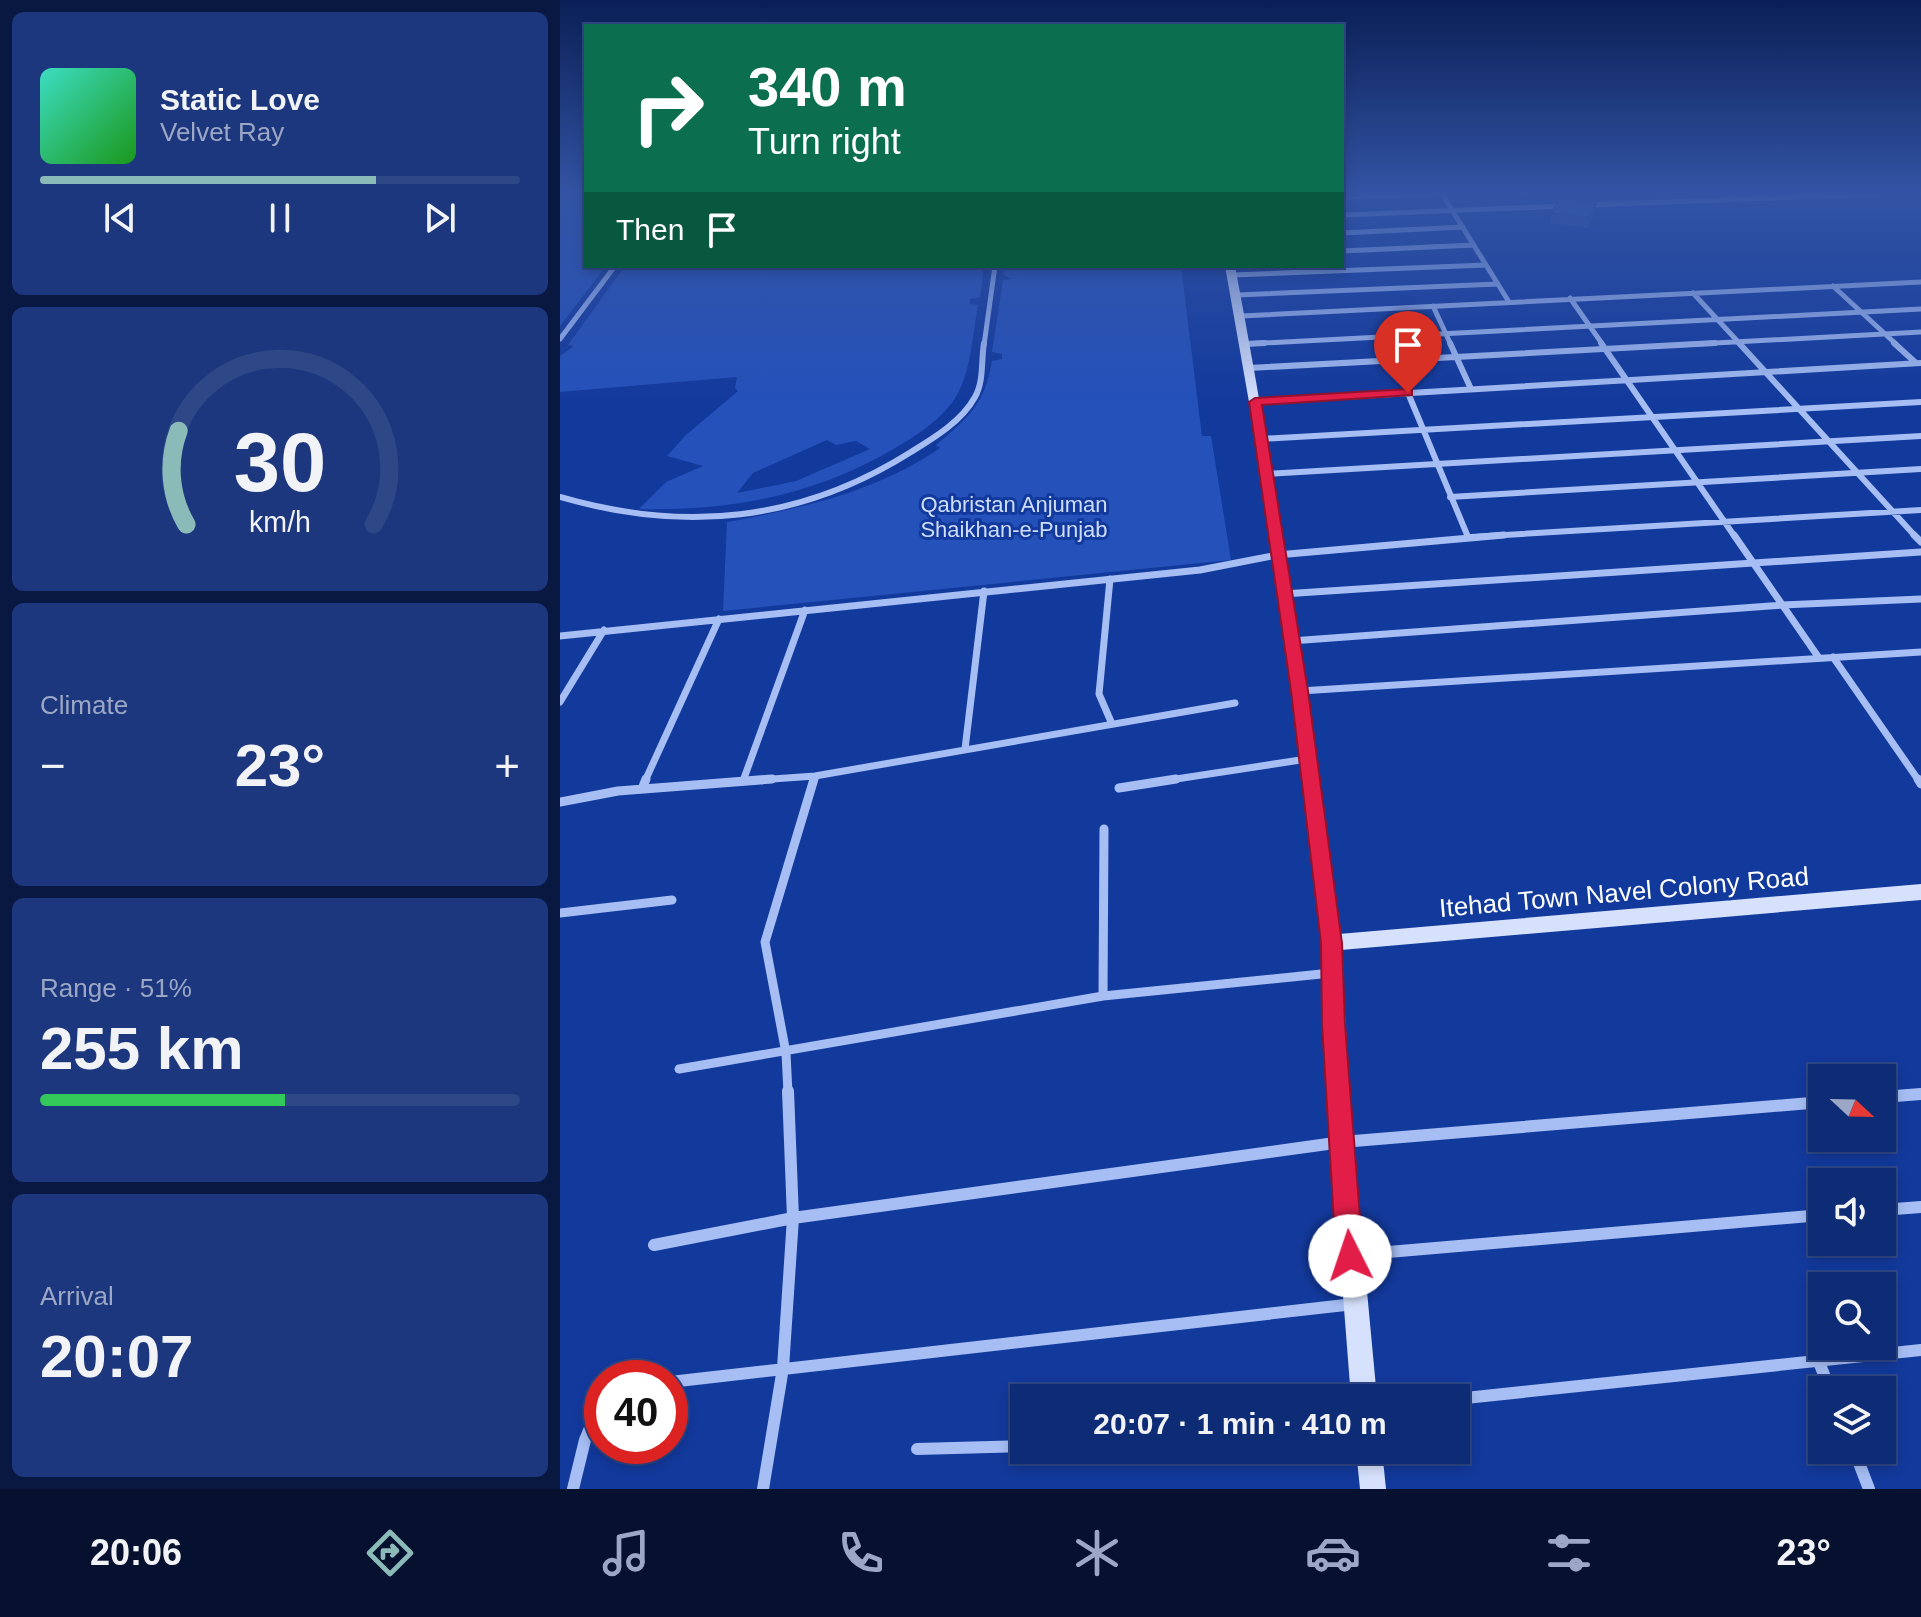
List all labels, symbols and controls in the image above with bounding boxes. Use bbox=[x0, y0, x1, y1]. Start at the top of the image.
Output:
text: 340 m bbox=[748, 55, 907, 118]
icon: right bbox=[616, 56, 720, 160]
text: Static Love bbox=[160, 83, 320, 116]
text: Velvet Ray bbox=[160, 117, 284, 147]
text: Turn right bbox=[748, 121, 901, 162]
icon: previous bbox=[98, 196, 142, 240]
icon: pause bbox=[258, 196, 302, 240]
icon: next bbox=[418, 196, 462, 240]
icon: arrive bbox=[700, 208, 744, 252]
text: Then bbox=[616, 213, 684, 246]
pin bbox=[1374, 311, 1442, 393]
icon: arrive bbox=[1386, 323, 1430, 367]
text: 30 bbox=[234, 416, 326, 509]
park label: Qabristan Anjuman Shaikhan-e-Punjab bbox=[920, 492, 1108, 542]
text: km/h bbox=[249, 506, 311, 538]
text: Climate bbox=[40, 690, 128, 720]
text: 23° bbox=[235, 732, 325, 799]
text: − bbox=[40, 741, 66, 790]
text: + bbox=[494, 741, 520, 790]
street label: Itehad Town Navel Colony Road bbox=[1438, 861, 1810, 923]
text: Range · 51% bbox=[40, 973, 192, 1003]
text: 255 km bbox=[40, 1015, 244, 1082]
north arrow bbox=[1808, 1064, 1896, 1152]
map controls bbox=[1808, 1064, 1896, 1464]
button: sound bbox=[1808, 1168, 1896, 1256]
position arrow bbox=[1308, 1214, 1392, 1298]
button: search bbox=[1808, 1272, 1896, 1360]
text: Arrival bbox=[40, 1281, 114, 1311]
text: 20:07 bbox=[40, 1323, 193, 1390]
speed limit sign: 40 bbox=[584, 1360, 688, 1464]
button: layers bbox=[1808, 1376, 1896, 1464]
text: 20:07 · 1 min · 410 m bbox=[1093, 1407, 1387, 1440]
icon: directions bbox=[362, 1525, 418, 1581]
icon: music bbox=[598, 1525, 654, 1581]
icon: phone bbox=[833, 1525, 889, 1581]
icon: climate bbox=[1069, 1525, 1125, 1581]
icon: car bbox=[1305, 1525, 1361, 1581]
icon: filters bbox=[1541, 1525, 1597, 1581]
text: 20:06 bbox=[90, 1532, 182, 1573]
text: 23° bbox=[1777, 1532, 1831, 1573]

